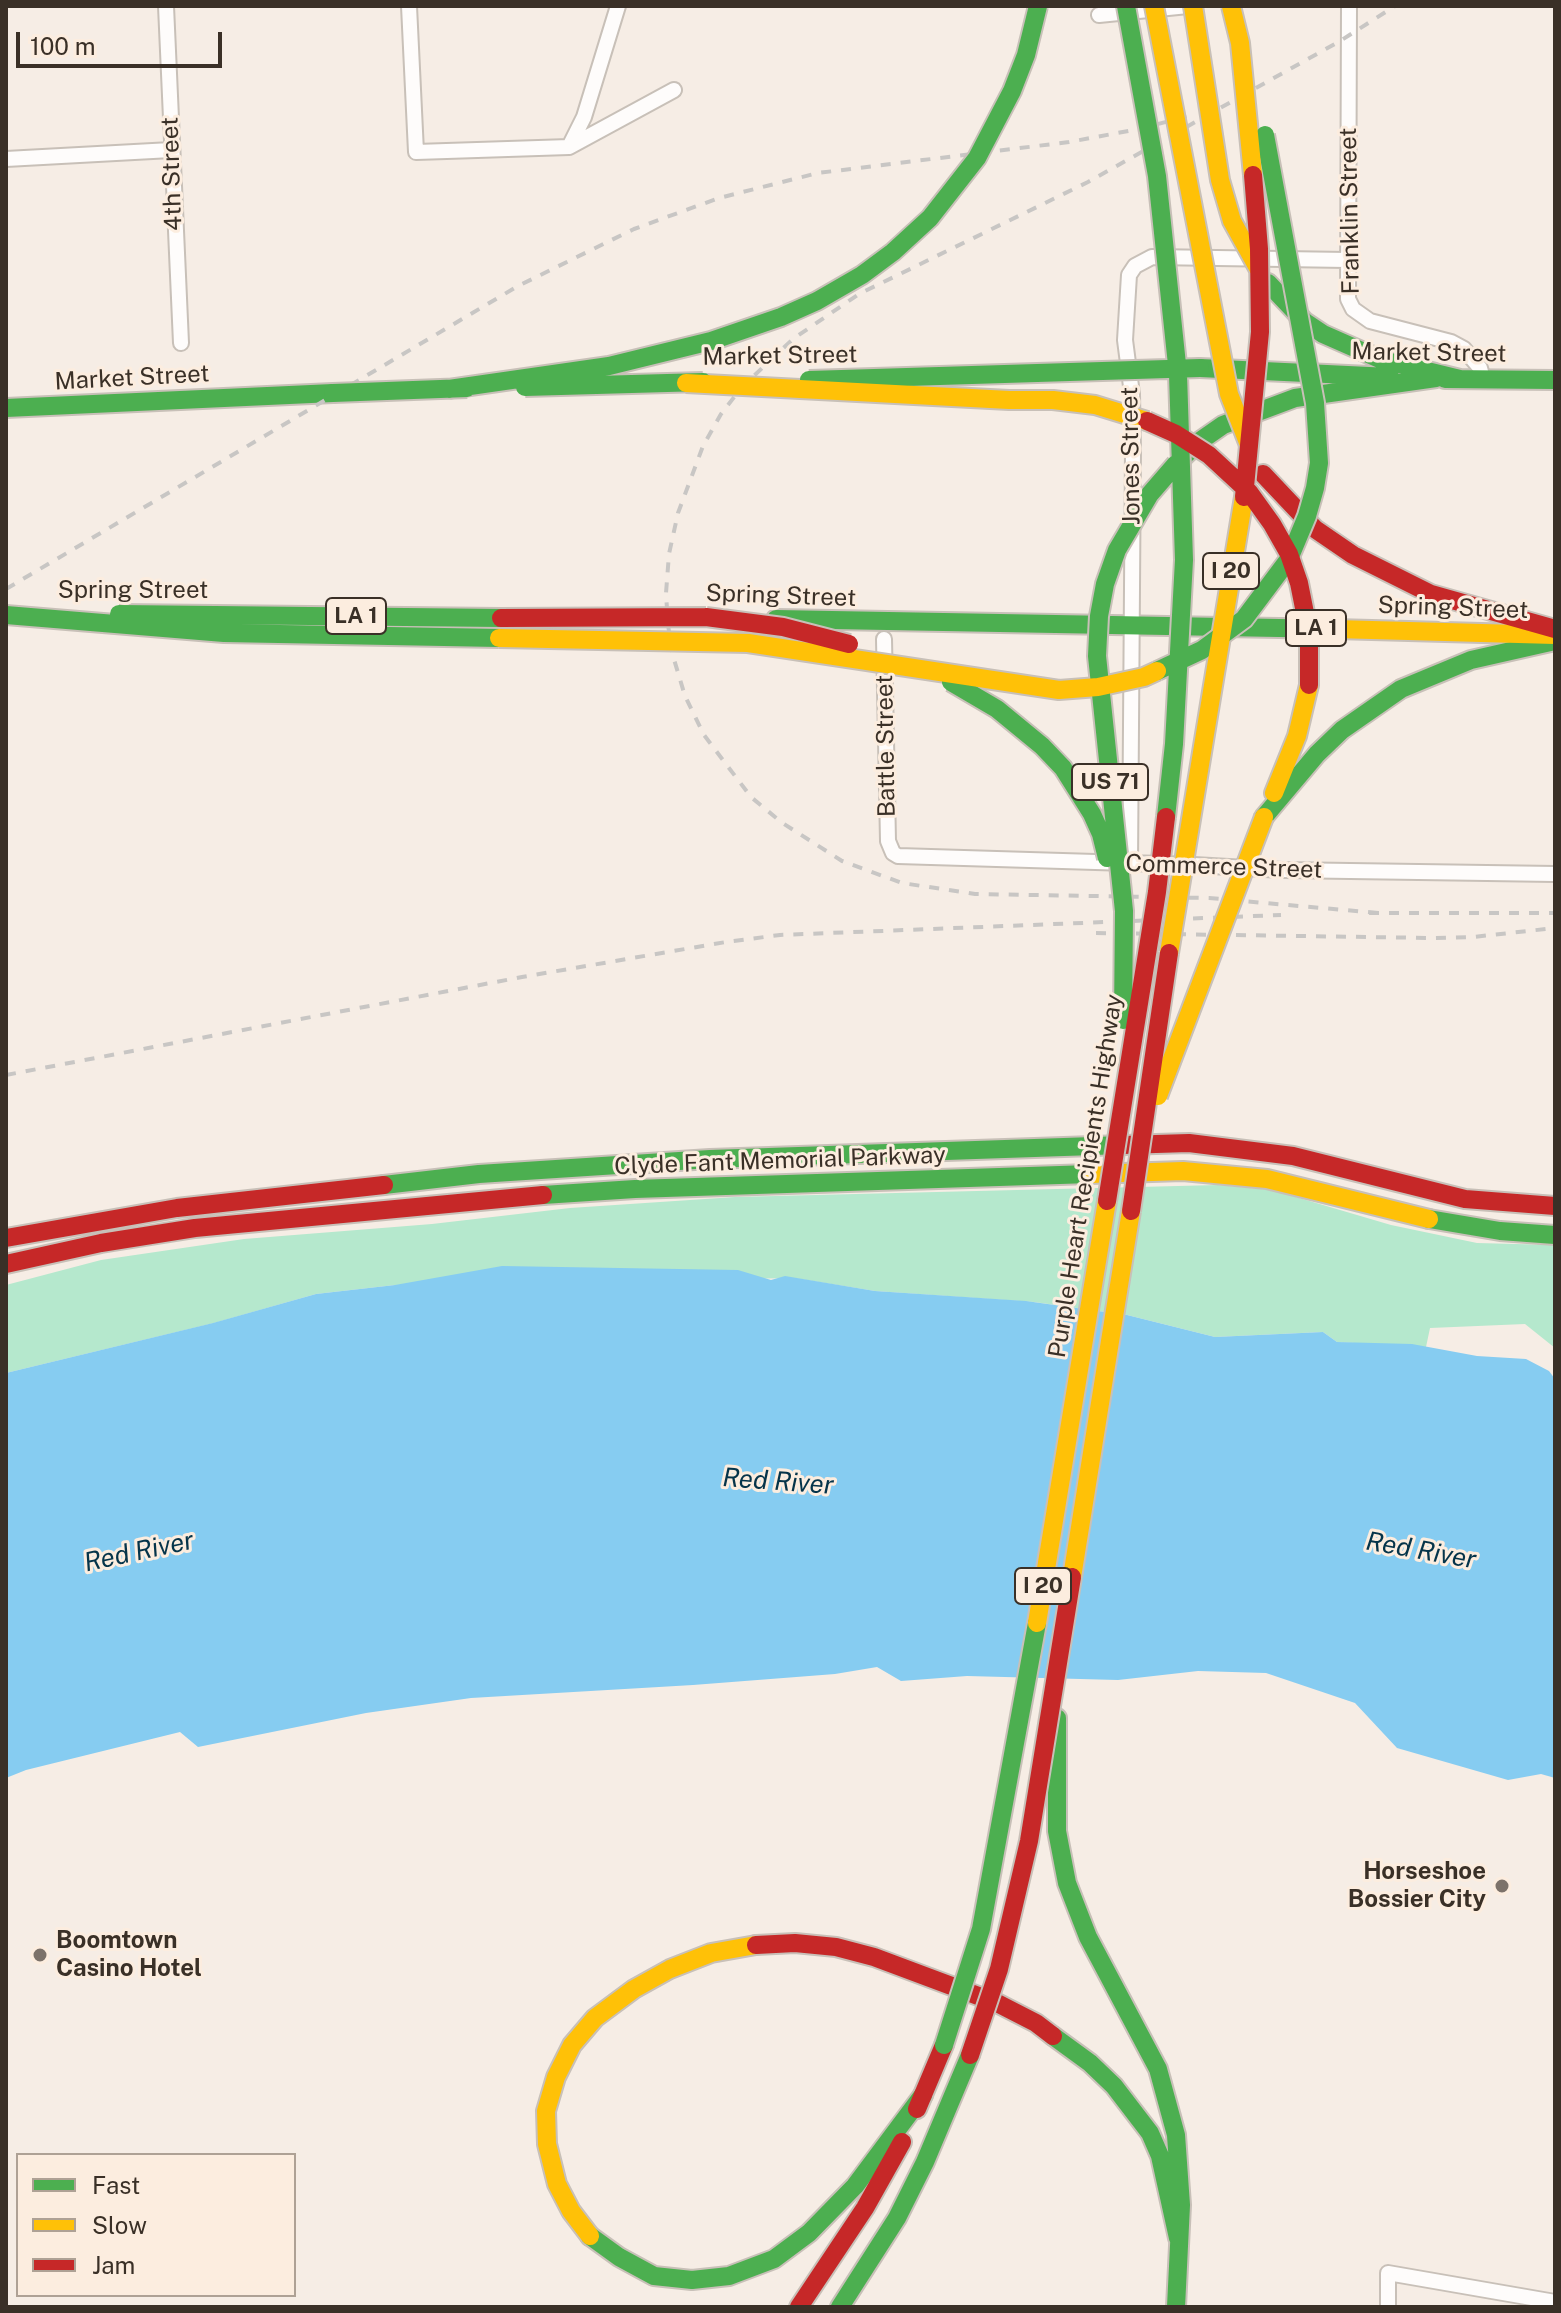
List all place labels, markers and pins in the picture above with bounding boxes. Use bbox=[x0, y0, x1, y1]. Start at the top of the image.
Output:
place label: Horseshoe Bossier City bbox=[1348, 1858, 1486, 1914]
marker: Horseshoe Bossier City bbox=[1493, 1877, 1511, 1895]
place label: Boomtown Casino Hotel bbox=[56, 1927, 202, 1983]
marker: Boomtown Casino Hotel bbox=[31, 1946, 49, 1964]

